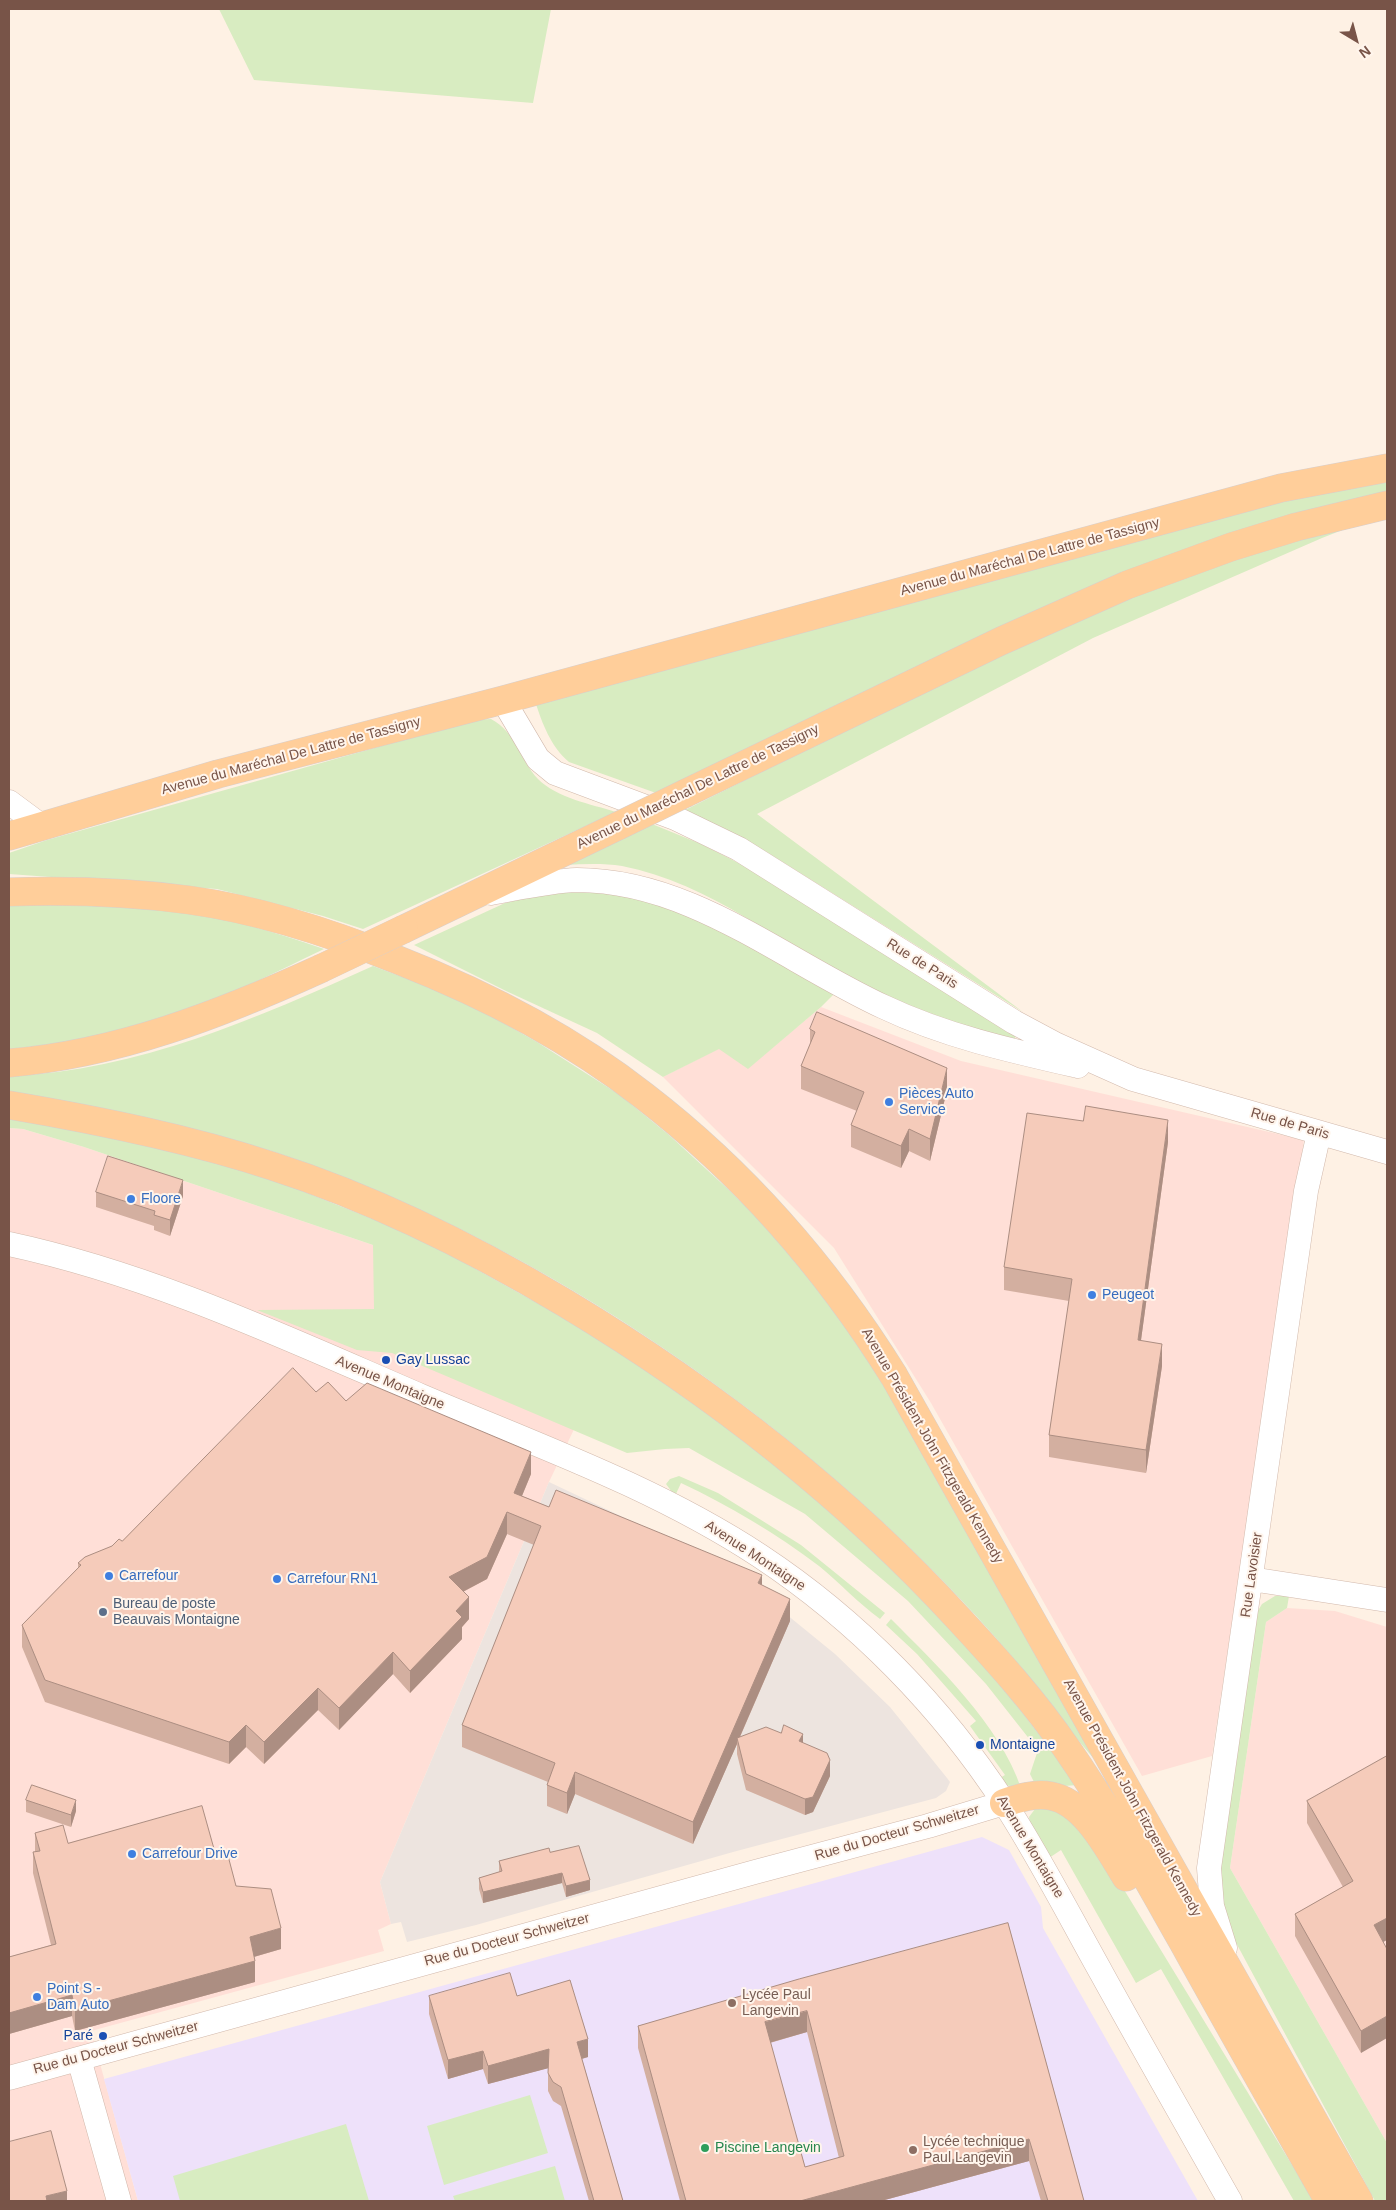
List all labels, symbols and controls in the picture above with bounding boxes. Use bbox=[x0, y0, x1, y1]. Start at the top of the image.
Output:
north arrow bbox=[1331, 15, 1381, 65]
text: N bbox=[1356, 43, 1374, 61]
street label: Avenue du Maréchal De Lattre de Tassigny bbox=[899, 514, 1161, 600]
street label: Avenue du Maréchal De Lattre de Tassigny bbox=[160, 713, 422, 799]
street label: Avenue du Maréchal De Lattre de Tassigny bbox=[574, 721, 822, 853]
street label: Rue de Paris bbox=[883, 935, 961, 993]
place label: Pièces Auto Service bbox=[899, 1086, 974, 1118]
marker: Pièces Auto Service bbox=[883, 1096, 895, 1108]
street label: Rue de Paris bbox=[1249, 1105, 1331, 1143]
place label: Floore bbox=[141, 1191, 181, 1207]
marker: Floore bbox=[125, 1193, 137, 1205]
place label: Peugeot bbox=[1102, 1287, 1154, 1303]
marker: Peugeot bbox=[1086, 1289, 1098, 1301]
street label: Avenue Président John Fitzgerald Kennedy bbox=[857, 1325, 1007, 1567]
place label: Gay Lussac bbox=[396, 1352, 470, 1368]
street label: Avenue Montaigne bbox=[333, 1353, 447, 1413]
marker: Gay Lussac bbox=[380, 1354, 392, 1366]
street label: Avenue Montaigne bbox=[702, 1517, 808, 1595]
street label: Rue Lavoisier bbox=[1238, 1531, 1266, 1619]
place label: Carrefour bbox=[119, 1568, 178, 1584]
marker: Carrefour bbox=[103, 1570, 115, 1582]
place label: Carrefour RN1 bbox=[287, 1571, 378, 1587]
marker: Carrefour RN1 bbox=[271, 1573, 283, 1585]
place label: Bureau de poste Beauvais Montaigne bbox=[113, 1596, 240, 1628]
marker: Bureau de poste Beauvais Montaigne bbox=[97, 1606, 109, 1618]
street label: Avenue Président John Fitzgerald Kennedy bbox=[1059, 1676, 1205, 1920]
place label: Montaigne bbox=[990, 1737, 1055, 1753]
marker: Montaigne bbox=[974, 1739, 986, 1751]
street label: Avenue Montaigne bbox=[993, 1793, 1067, 1901]
street label: Rue du Docteur Schweitzer bbox=[813, 1801, 981, 1865]
place label: Carrefour Drive bbox=[142, 1846, 238, 1862]
marker: Carrefour Drive bbox=[126, 1848, 138, 1860]
street label: Rue du Docteur Schweitzer bbox=[423, 1910, 591, 1970]
place label: Point S - Dam Auto bbox=[47, 1981, 109, 2014]
place label: Lycée Paul Langevin bbox=[742, 1987, 811, 2020]
marker: Point S - Dam Auto bbox=[31, 1991, 43, 2003]
marker: Lycée Paul Langevin bbox=[726, 1997, 738, 2009]
street label: Rue du Docteur Schweitzer bbox=[32, 2018, 200, 2078]
place label: Paré bbox=[63, 2028, 93, 2044]
marker: Paré bbox=[97, 2030, 109, 2042]
place label: Lycée technique Paul Langevin bbox=[923, 2134, 1024, 2166]
place label: Piscine Langevin bbox=[715, 2140, 821, 2156]
marker: Piscine Langevin bbox=[699, 2142, 711, 2154]
marker: Lycée technique Paul Langevin bbox=[907, 2144, 919, 2156]

